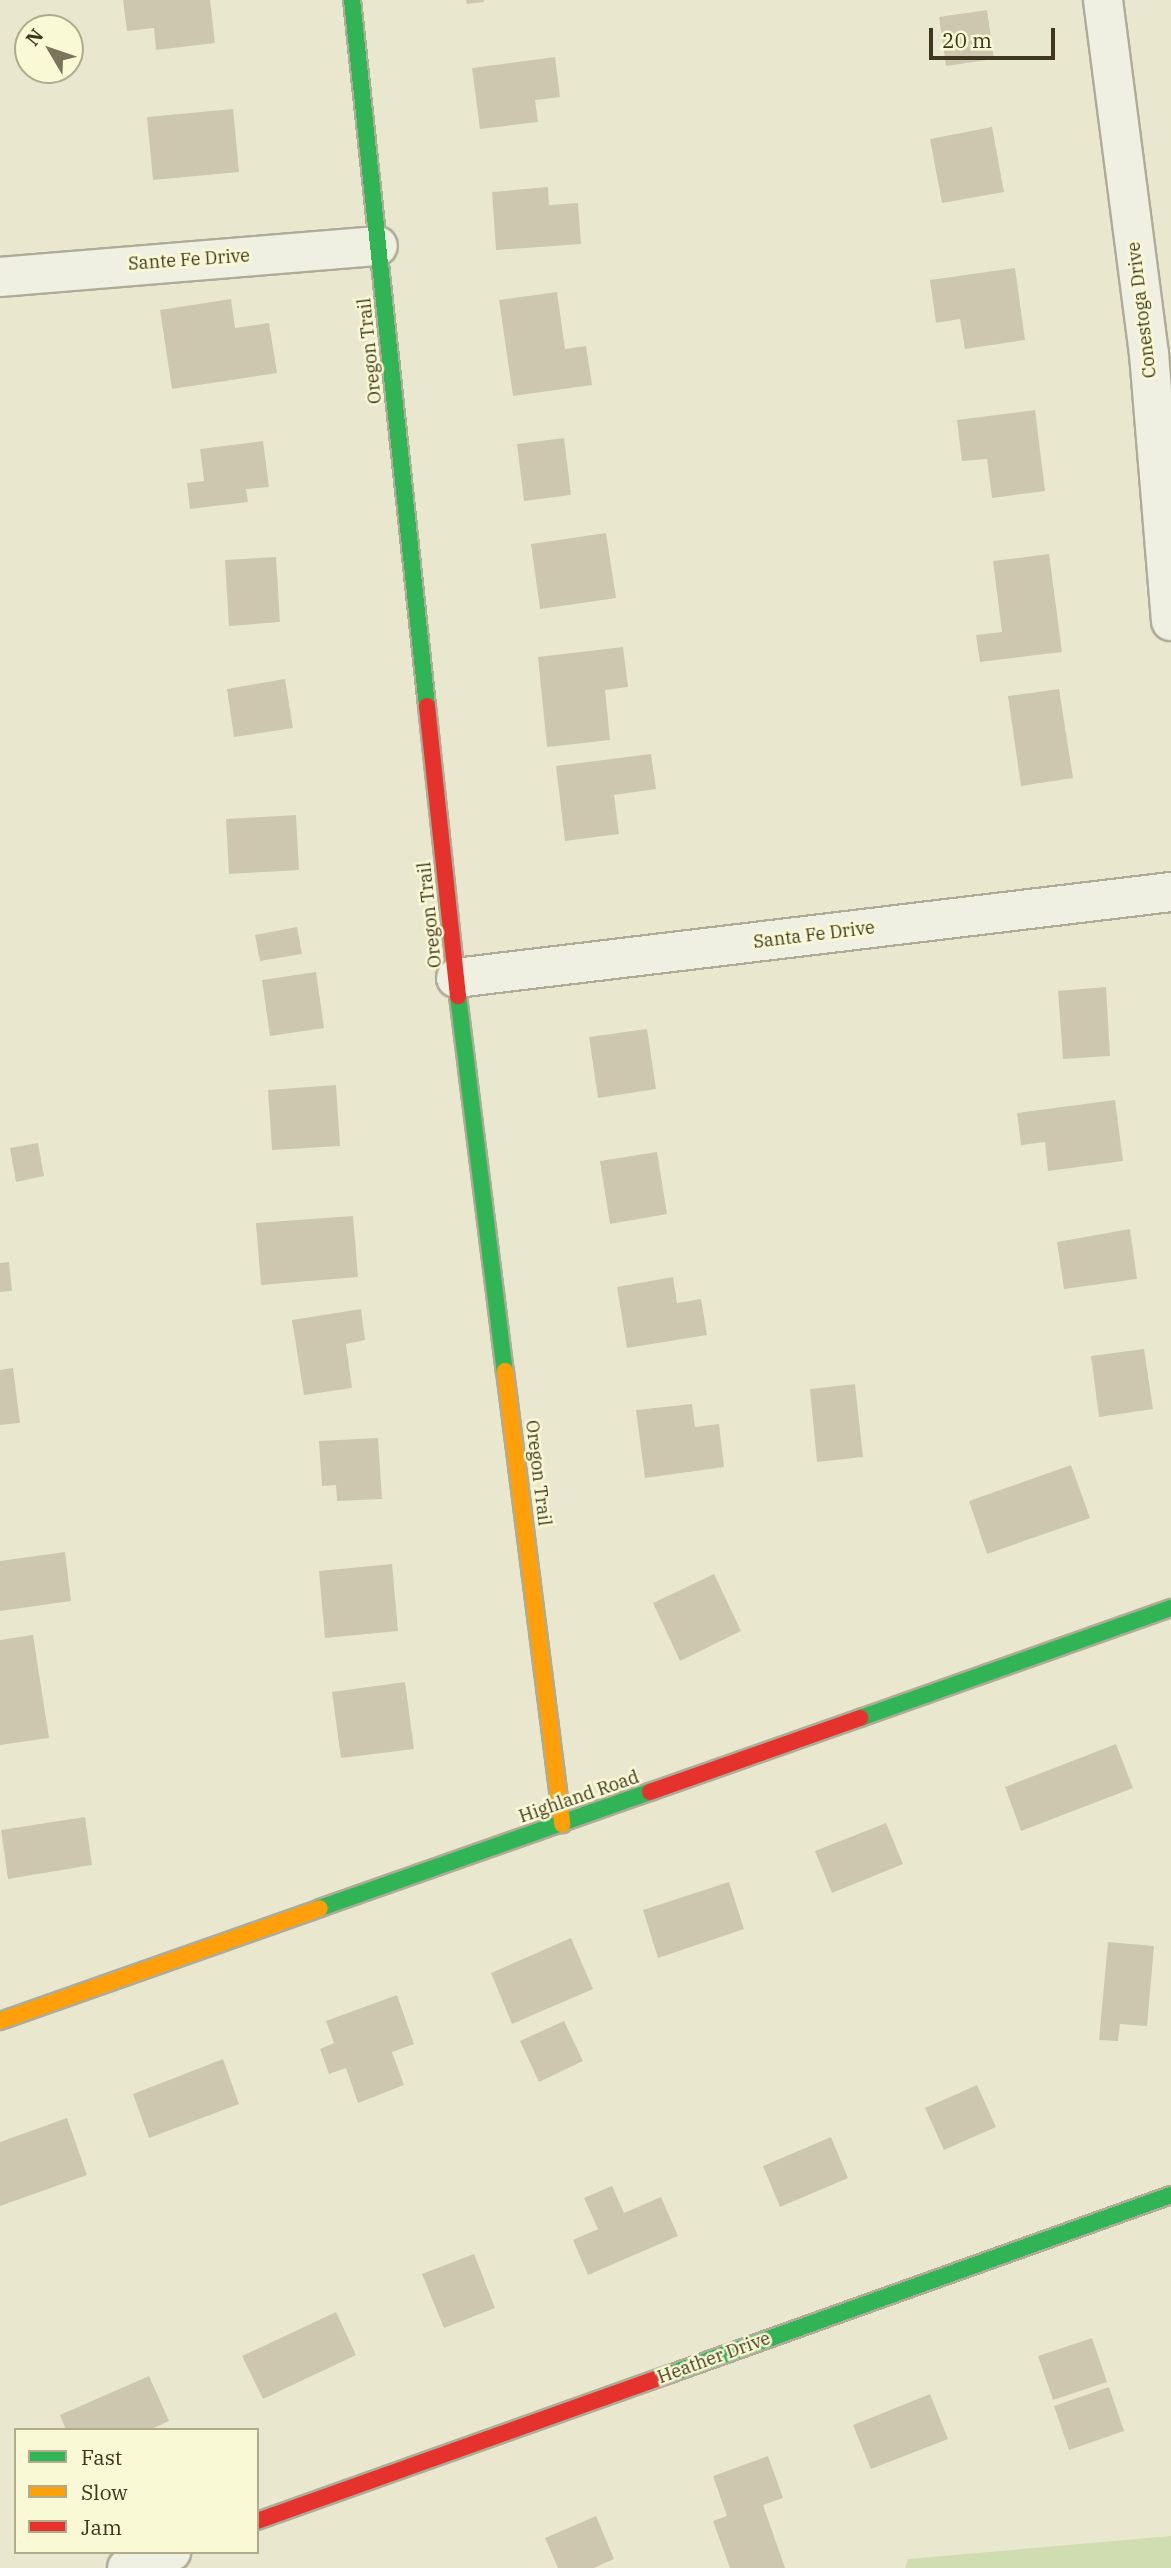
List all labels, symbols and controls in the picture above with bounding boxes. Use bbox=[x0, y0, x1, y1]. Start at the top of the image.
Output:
north arrow bbox=[14, 14, 84, 84]
scale bar bbox=[933, 14, 1059, 58]
text: N bbox=[20, 24, 48, 50]
text: 20 m bbox=[942, 26, 992, 54]
street label: Conestoga Drive bbox=[1123, 241, 1161, 379]
street label: Sante Fe Drive bbox=[127, 245, 251, 275]
street label: Oregon Trail bbox=[354, 297, 386, 405]
street label: Oregon Trail bbox=[414, 861, 446, 969]
street label: Santa Fe Drive bbox=[752, 917, 876, 953]
street label: Oregon Trail bbox=[521, 1419, 555, 1527]
street label: Highland Road bbox=[516, 1766, 642, 1828]
street label: Heather Drive bbox=[655, 2328, 773, 2388]
legend bbox=[14, 2428, 259, 2554]
text: Fast bbox=[81, 2443, 122, 2471]
text: Slow bbox=[81, 2478, 128, 2506]
text: Jam bbox=[81, 2513, 122, 2541]

